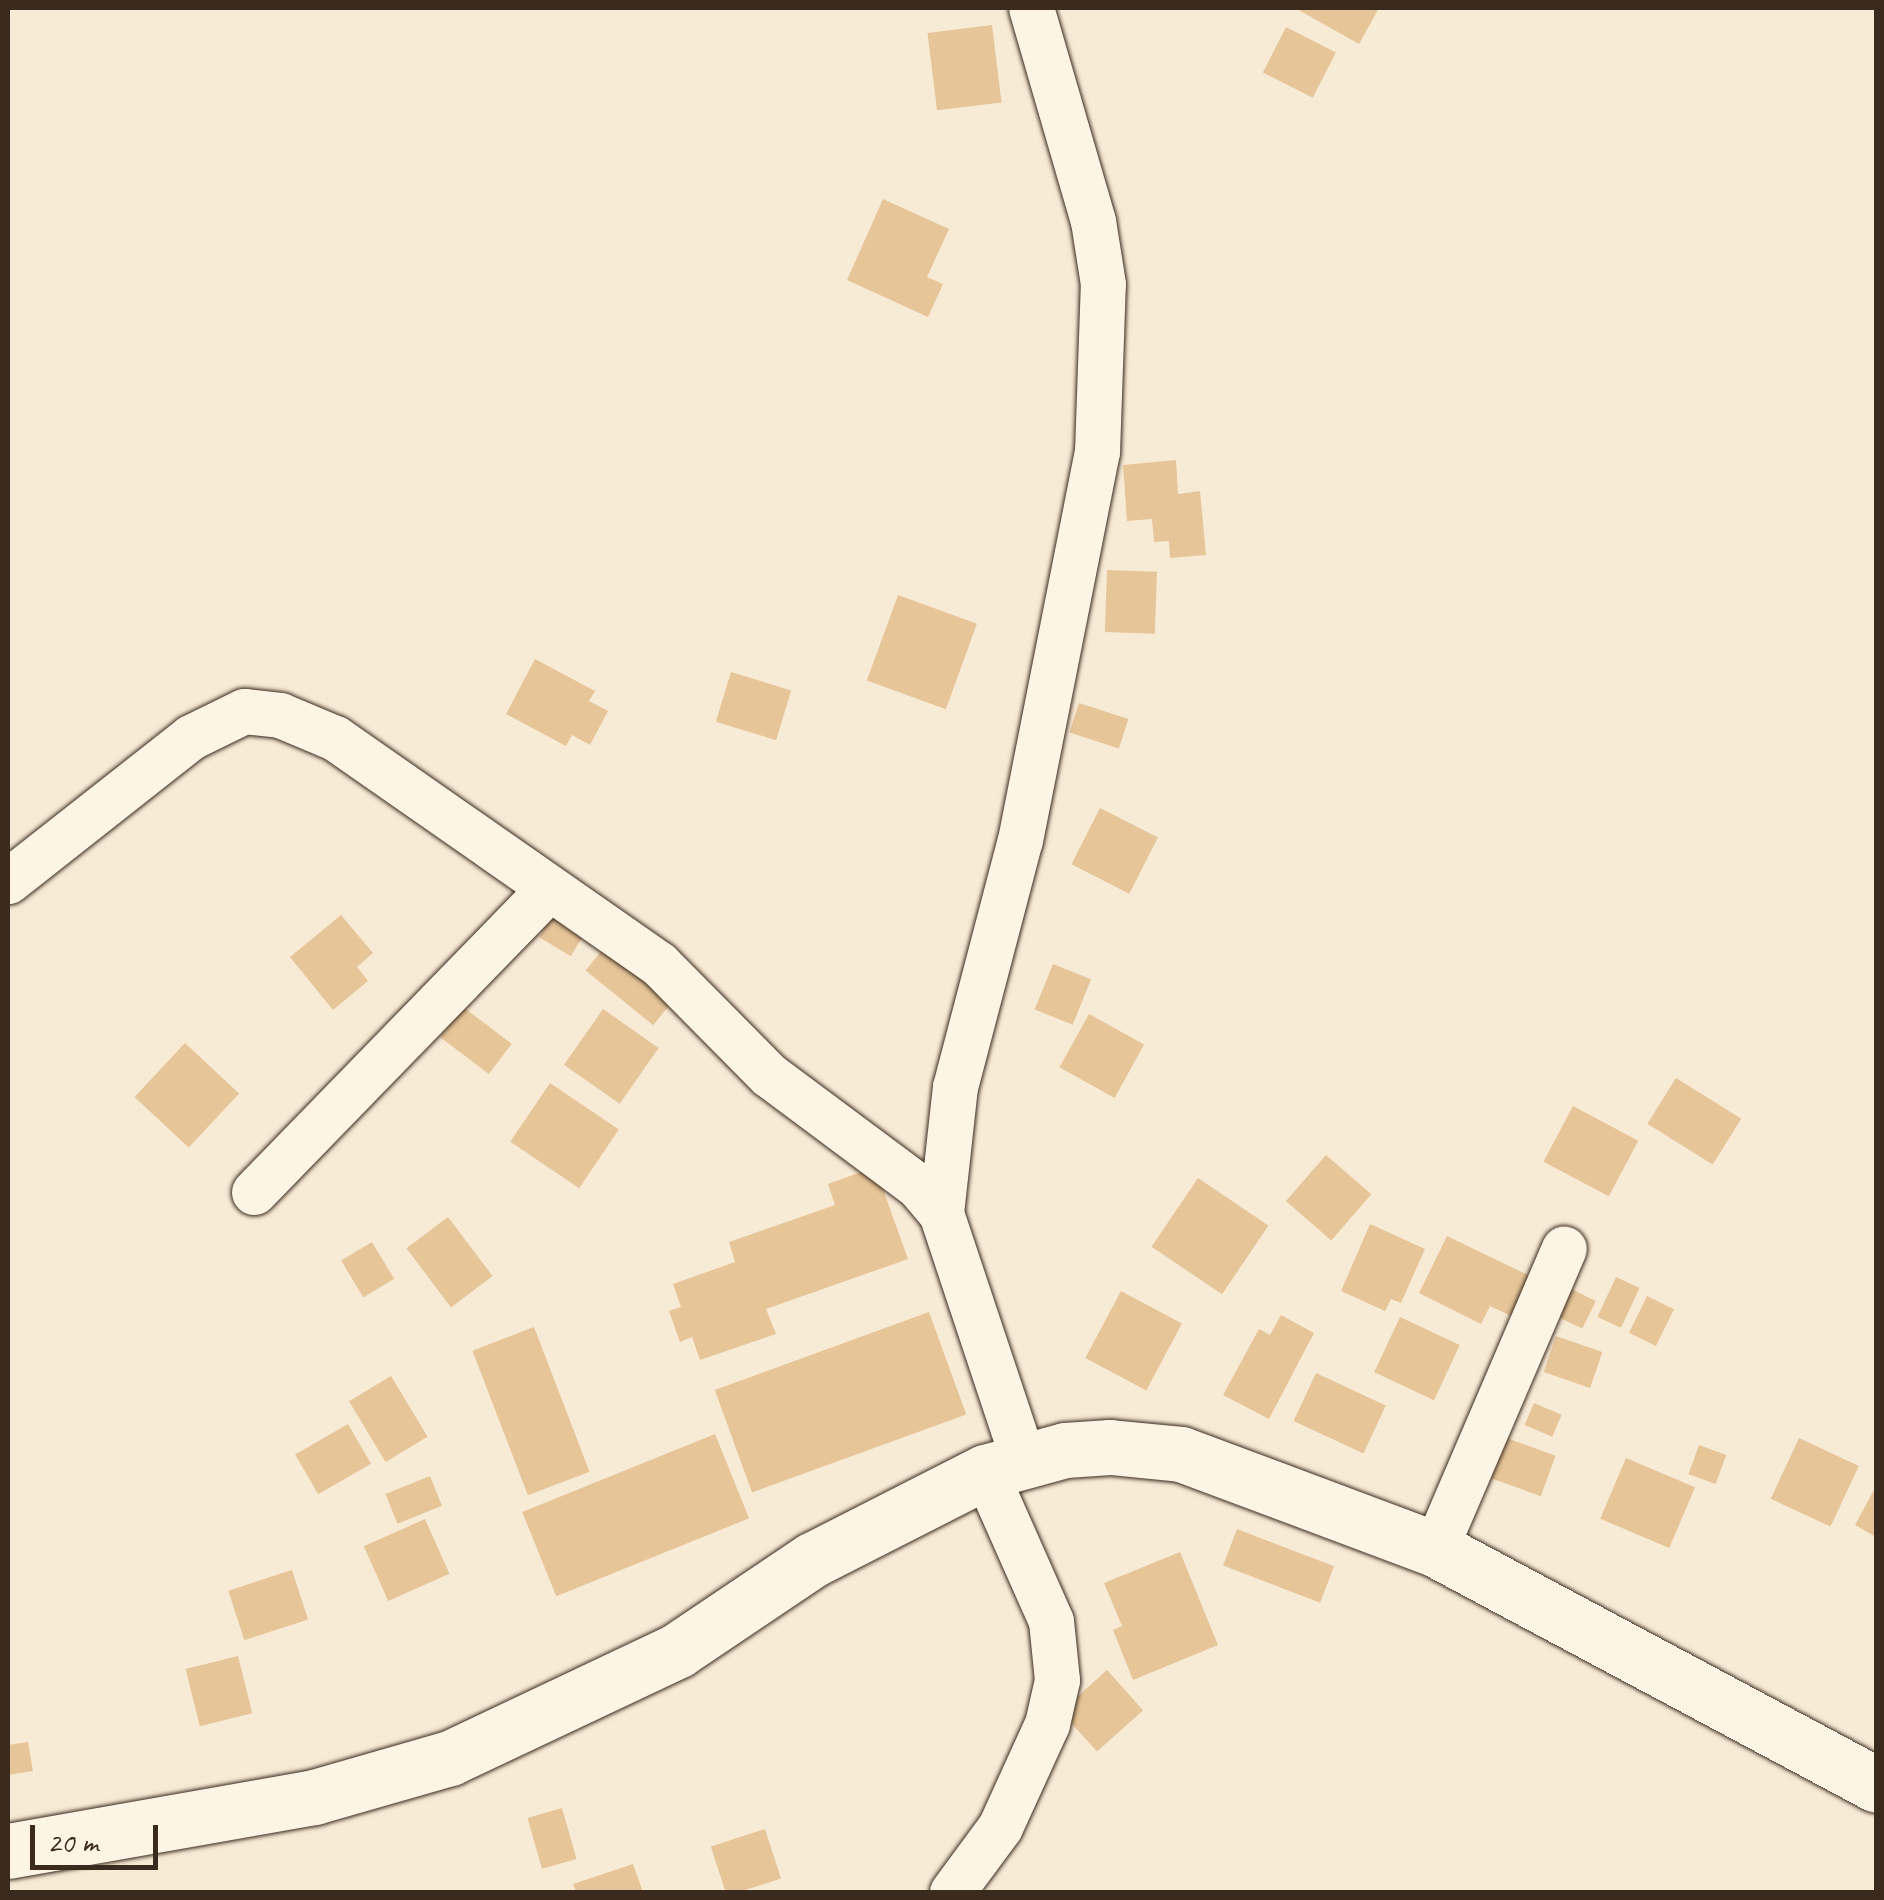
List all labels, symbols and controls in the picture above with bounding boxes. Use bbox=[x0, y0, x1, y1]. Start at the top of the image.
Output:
scale bar bbox=[35, 1805, 162, 1867]
text: 20 m bbox=[47, 1823, 98, 1861]

